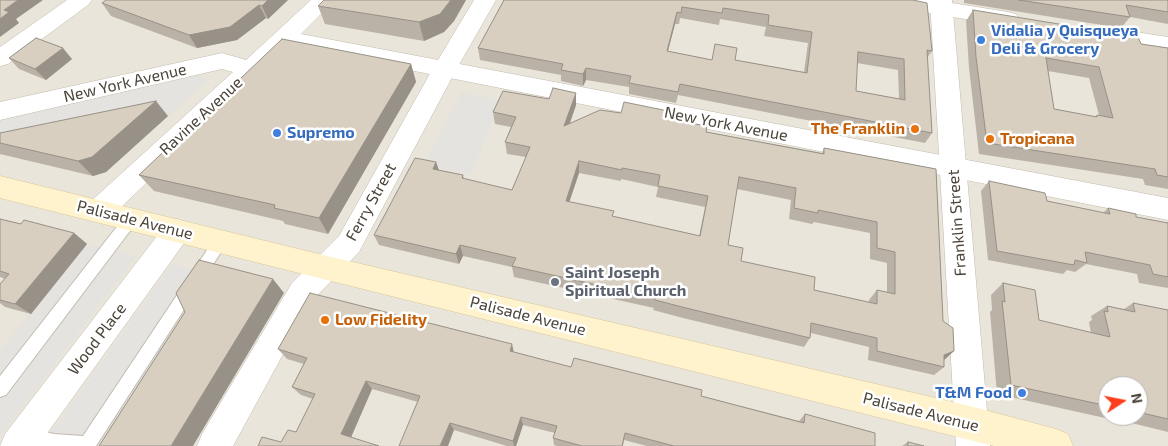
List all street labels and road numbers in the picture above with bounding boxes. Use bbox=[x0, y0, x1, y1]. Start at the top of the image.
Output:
street label: New York Avenue bbox=[62, 60, 188, 106]
street label: Ravine Avenue bbox=[156, 73, 246, 159]
street label: New York Avenue bbox=[663, 103, 789, 145]
street label: Ferry Street bbox=[342, 160, 400, 244]
street label: Franklin Street bbox=[944, 169, 970, 277]
street label: Palisade Avenue bbox=[75, 196, 195, 244]
street label: Palisade Avenue bbox=[468, 292, 588, 340]
street label: Wood Place bbox=[64, 299, 130, 379]
street label: Palisade Avenue bbox=[861, 388, 981, 436]

